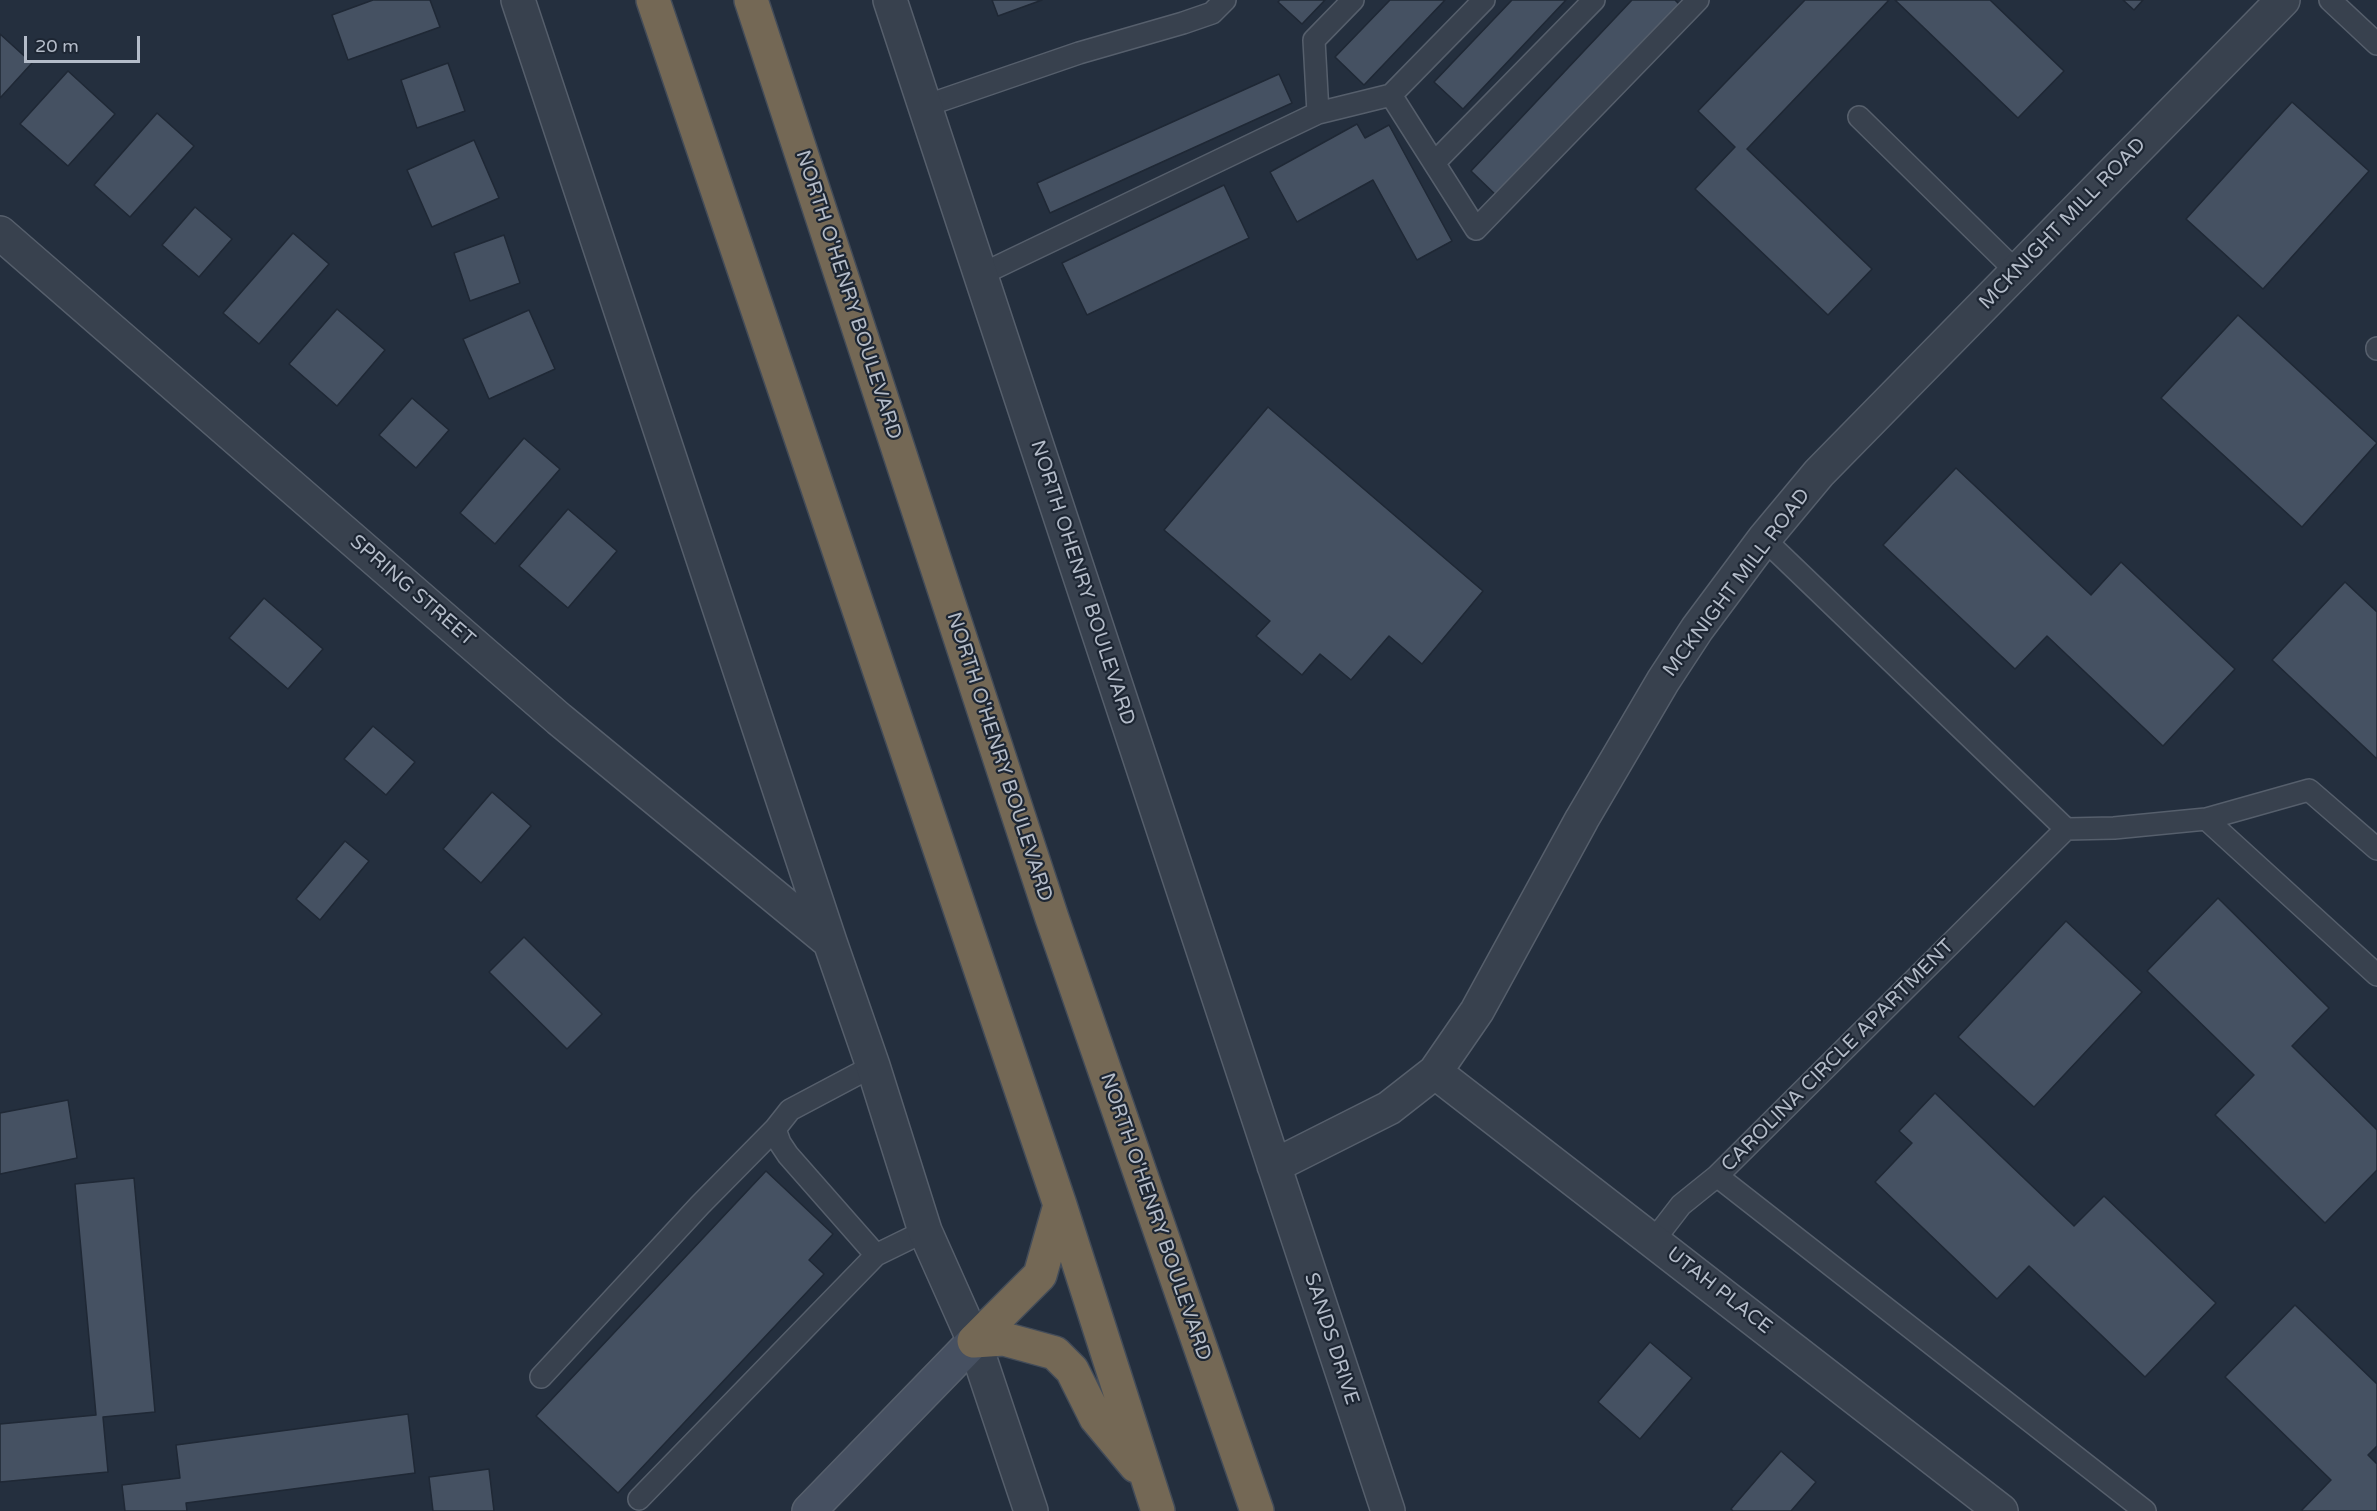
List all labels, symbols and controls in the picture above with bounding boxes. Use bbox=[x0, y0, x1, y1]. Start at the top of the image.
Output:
scale bar bbox=[27, 24, 142, 62]
text: 20 m bbox=[35, 35, 79, 57]
street label: MCKNIGHT MILL ROAD bbox=[1975, 133, 2151, 315]
street label: NORTH O'HENRY BOULEVARD bbox=[790, 147, 906, 443]
street label: NORTH OHENRY BOULEVARD bbox=[1025, 438, 1139, 728]
street label: MCKNIGHT MILL ROAD bbox=[1658, 484, 1816, 682]
street label: SPRING STREET bbox=[345, 530, 479, 652]
street label: NORTH O'HENRY BOULEVARD bbox=[941, 609, 1057, 905]
street label: CAROLINA CIRCLE APARTMENT bbox=[1717, 935, 1959, 1177]
street label: NORTH O'HENRY BOULEVARD bbox=[1094, 1070, 1216, 1364]
street label: UTAH PLACE bbox=[1662, 1242, 1776, 1340]
street label: SANDS DRIVE bbox=[1298, 1270, 1364, 1408]

